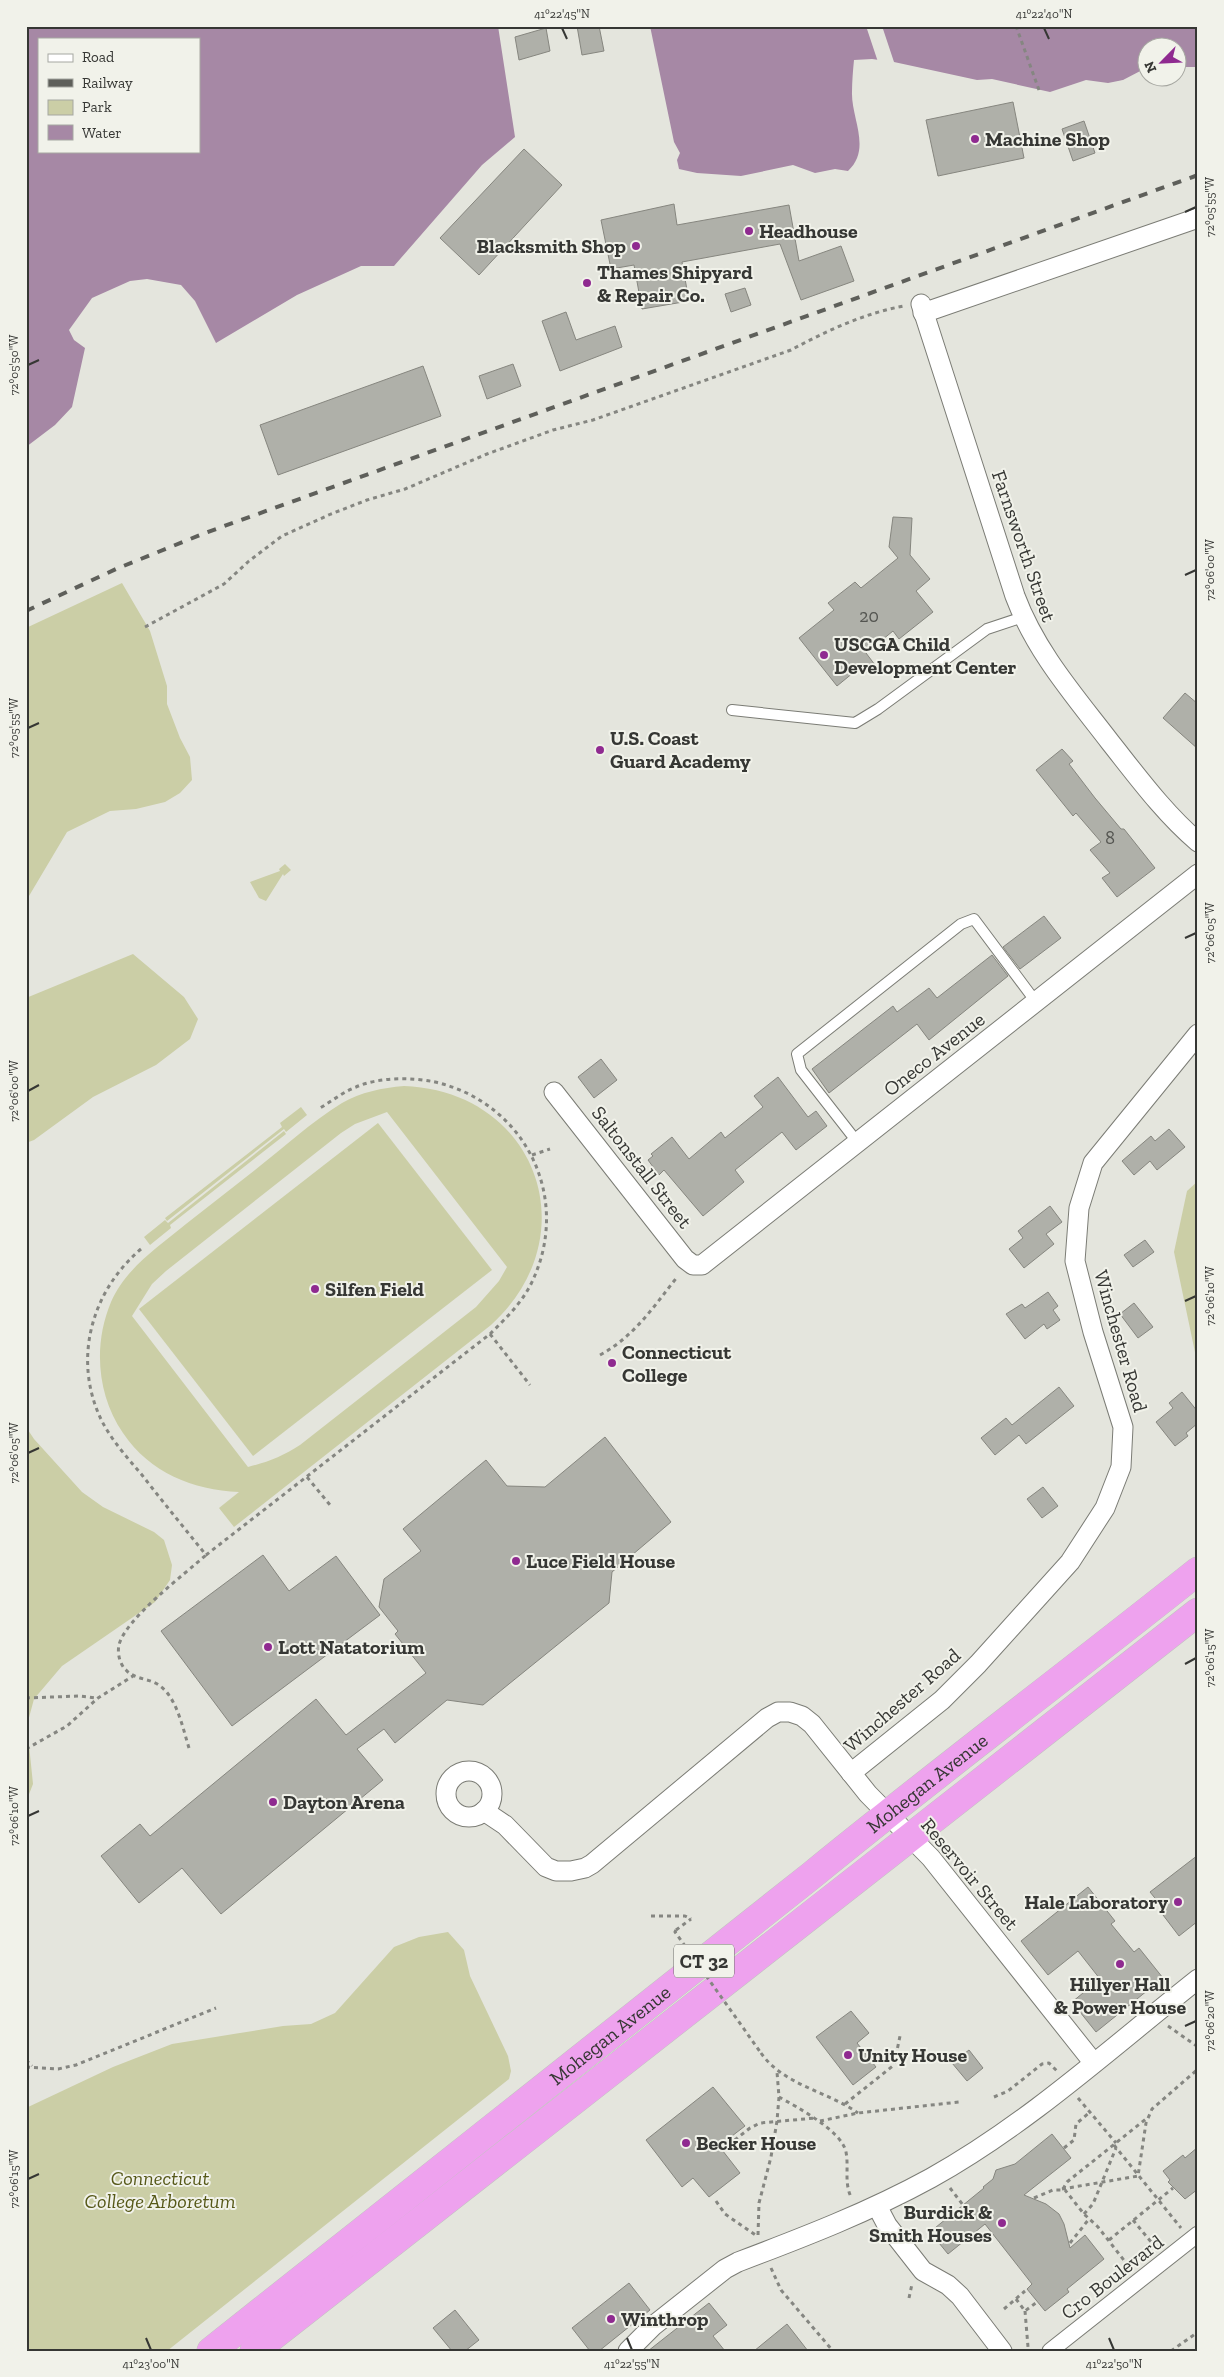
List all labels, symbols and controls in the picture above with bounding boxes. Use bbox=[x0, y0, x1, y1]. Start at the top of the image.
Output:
text: 41°22'45"N bbox=[534, 7, 590, 21]
text: 41°22'40"N bbox=[1016, 7, 1072, 21]
legend bbox=[38, 38, 200, 152]
north arrow bbox=[1136, 38, 1186, 88]
text: Road bbox=[82, 48, 115, 66]
text: N bbox=[1141, 58, 1161, 75]
text: Railway bbox=[82, 74, 133, 92]
text: Park bbox=[82, 98, 112, 116]
text: Water bbox=[82, 124, 122, 142]
place label: Machine Shop bbox=[985, 127, 1110, 151]
marker: Machine Shop bbox=[969, 133, 981, 145]
text: 72°05'55"W bbox=[1203, 176, 1217, 237]
place label: Headhouse bbox=[759, 219, 858, 243]
marker: Headhouse bbox=[743, 225, 755, 237]
place label: Blacksmith Shop bbox=[477, 234, 626, 258]
marker: Blacksmith Shop bbox=[630, 240, 642, 252]
place label: Thames Shipyard & Repair Co. bbox=[597, 260, 753, 307]
marker: Thames Shipyard & Repair Co. bbox=[581, 277, 593, 289]
text: 72°05'50"W bbox=[7, 334, 21, 395]
street label: Farnsworth Street bbox=[987, 467, 1061, 625]
text: 72°06'00"W bbox=[1203, 538, 1217, 601]
house number: 20 bbox=[859, 605, 879, 627]
place label: USCGA Child Development Center bbox=[834, 632, 1017, 679]
marker: USCGA Child Development Center bbox=[818, 649, 830, 661]
text: 72°05'55"W bbox=[7, 697, 21, 758]
place label: U.S. Coast Guard Academy bbox=[610, 726, 751, 773]
marker: U.S. Coast Guard Academy bbox=[594, 744, 606, 756]
house number: 8 bbox=[1105, 827, 1115, 849]
text: 72°06'05"W bbox=[1203, 902, 1217, 963]
street label: Oneco Avenue bbox=[878, 1007, 990, 1101]
text: 72°06'00"W bbox=[7, 1059, 21, 1122]
street label: Saltonstall Street bbox=[587, 1101, 698, 1233]
text: 72°06'10"W bbox=[1203, 1266, 1217, 1326]
street label: Winchester Road bbox=[1089, 1267, 1153, 1415]
place label: Silfen Field bbox=[325, 1277, 424, 1301]
marker: Silfen Field bbox=[309, 1283, 321, 1295]
place label: Connecticut College bbox=[622, 1340, 732, 1387]
marker: Connecticut College bbox=[606, 1357, 618, 1369]
text: 72°06'05"W bbox=[7, 1422, 21, 1483]
place label: Luce Field House bbox=[526, 1549, 675, 1573]
marker: Luce Field House bbox=[510, 1555, 522, 1567]
text: 72°06'15"W bbox=[1203, 1628, 1217, 1687]
place label: Lott Natatorium bbox=[278, 1635, 425, 1659]
marker: Lott Natatorium bbox=[262, 1641, 274, 1653]
street label: Winchester Road bbox=[839, 1643, 965, 1757]
street label: Mohegan Avenue bbox=[862, 1728, 992, 1838]
text: 72°06'10"W bbox=[7, 1786, 21, 1846]
place label: Dayton Arena bbox=[283, 1790, 405, 1814]
marker: Dayton Arena bbox=[267, 1796, 279, 1808]
street label: Reservoir Street bbox=[916, 1813, 1024, 1935]
place label: Hale Laboratory bbox=[1024, 1890, 1168, 1914]
marker: Hale Laboratory bbox=[1172, 1896, 1184, 1908]
road number: CT 32 bbox=[674, 1944, 734, 1978]
marker: Hillyer Hall & Power House bbox=[1114, 1958, 1126, 1970]
place label: Hillyer Hall & Power House bbox=[1054, 1972, 1186, 2019]
street label: Mohegan Avenue bbox=[545, 1980, 675, 2090]
text: 72°06'20"W bbox=[1203, 1990, 1217, 2051]
place label: Unity House bbox=[858, 2043, 968, 2067]
marker: Unity House bbox=[842, 2049, 854, 2061]
place label: Becker House bbox=[696, 2131, 817, 2155]
marker: Becker House bbox=[680, 2137, 692, 2149]
text: 72°06'15"W bbox=[7, 2149, 21, 2208]
park label: Connecticut College Arboretum bbox=[85, 2166, 236, 2213]
place label: Burdick & Smith Houses bbox=[869, 2200, 992, 2247]
marker: Burdick & Smith Houses bbox=[996, 2217, 1008, 2229]
street label: Cro Boulevard bbox=[1056, 2230, 1168, 2324]
place label: Winthrop bbox=[621, 2307, 708, 2331]
marker: Winthrop bbox=[605, 2313, 617, 2325]
text: 41°23'00"N bbox=[122, 2357, 180, 2371]
text: 41°22'55"N bbox=[604, 2357, 660, 2371]
text: 41°22'50"N bbox=[1086, 2357, 1142, 2371]

